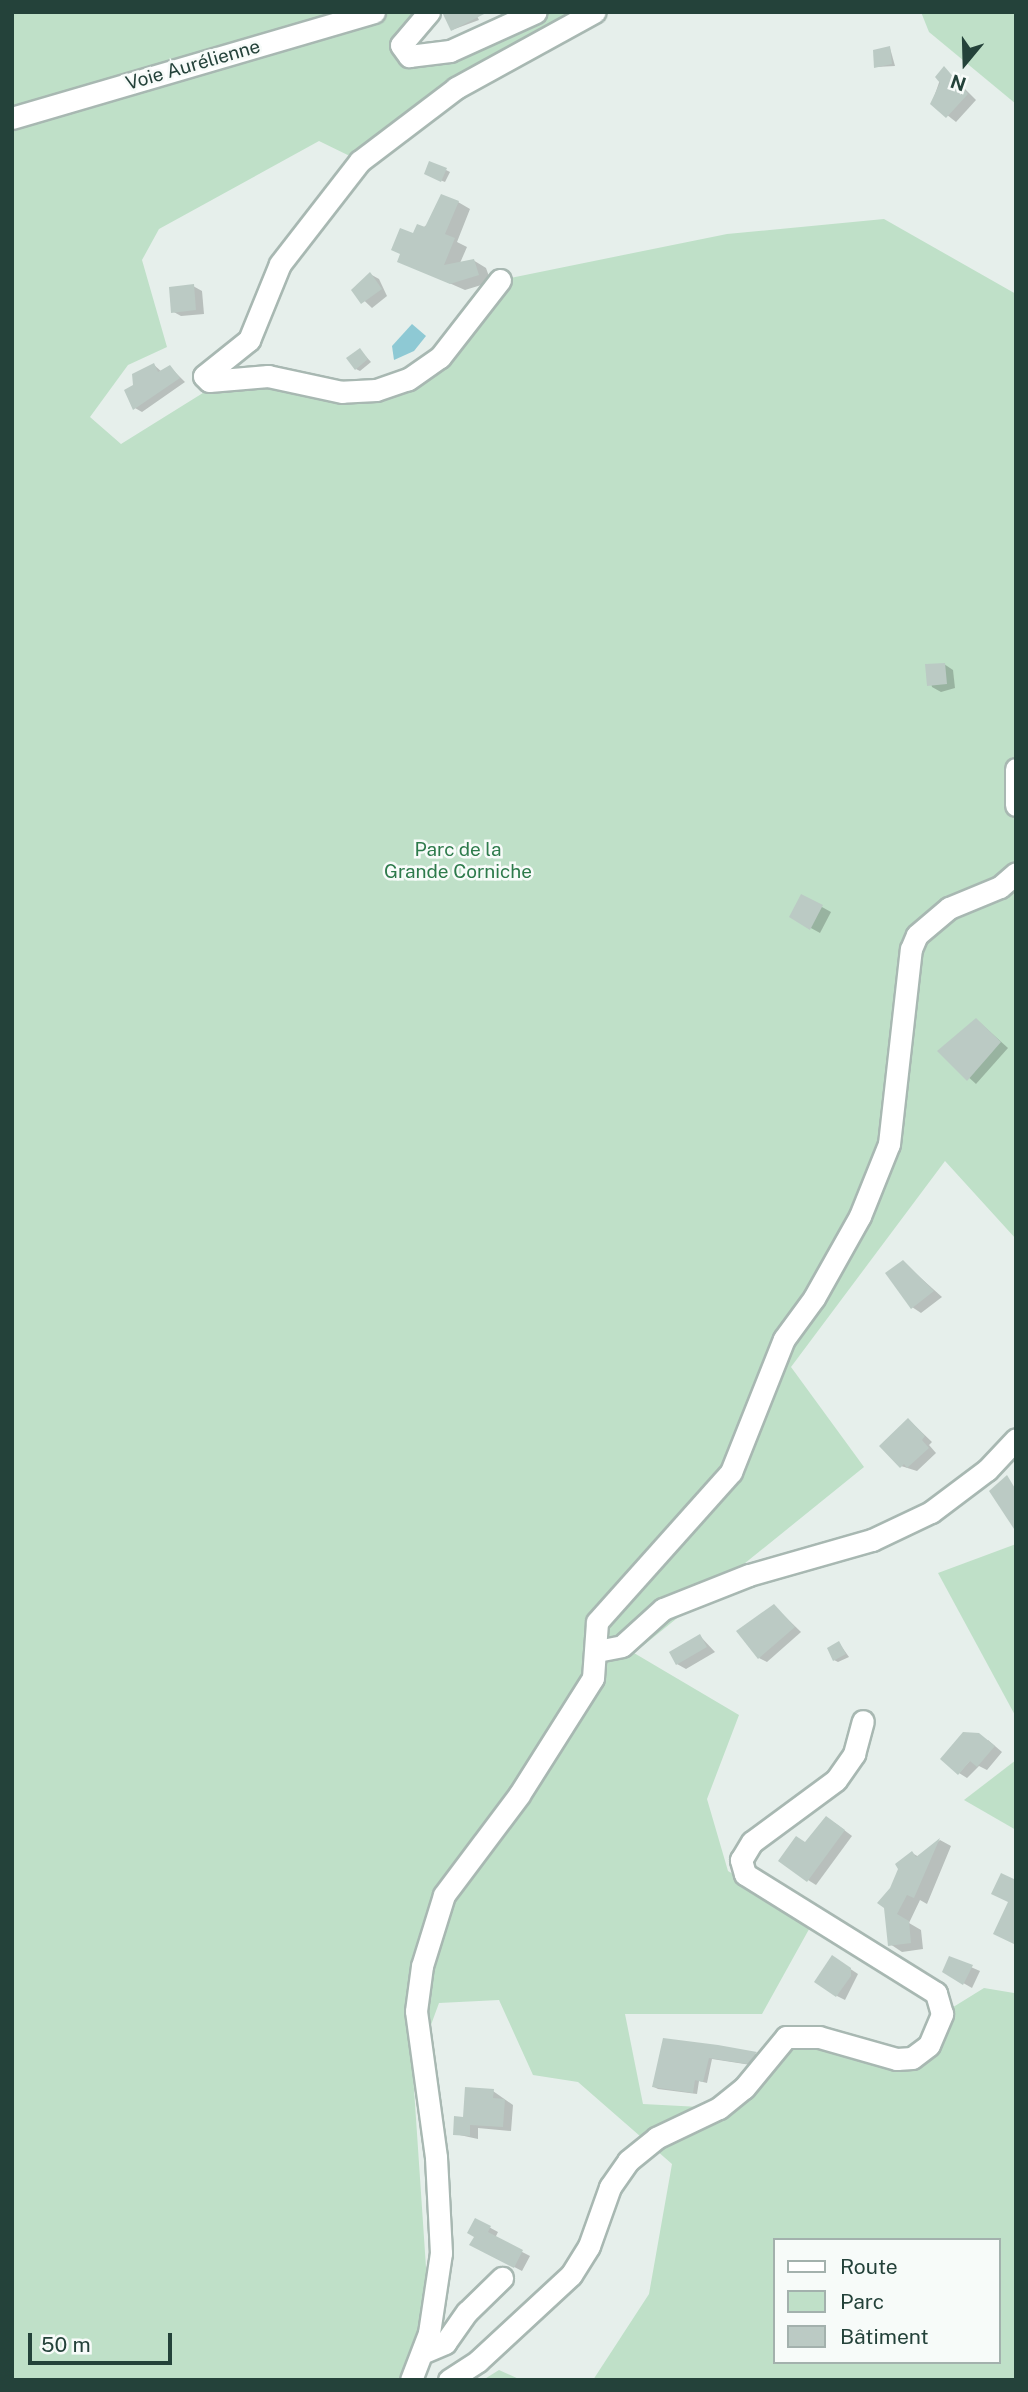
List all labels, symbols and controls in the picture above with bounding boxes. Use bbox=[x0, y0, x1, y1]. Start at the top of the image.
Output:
north arrow bbox=[930, 28, 1000, 98]
street label: Voie Aurélienne bbox=[123, 35, 263, 95]
text: N bbox=[948, 70, 969, 96]
park label: Parc de la Grande Corniche bbox=[384, 839, 532, 883]
legend bbox=[772, 2238, 1000, 2364]
text: Route bbox=[840, 2254, 898, 2279]
text: Parc bbox=[840, 2289, 884, 2314]
scale bar bbox=[32, 2318, 175, 2362]
text: Bâtiment bbox=[840, 2324, 929, 2349]
text: 50 m bbox=[41, 2332, 91, 2357]

